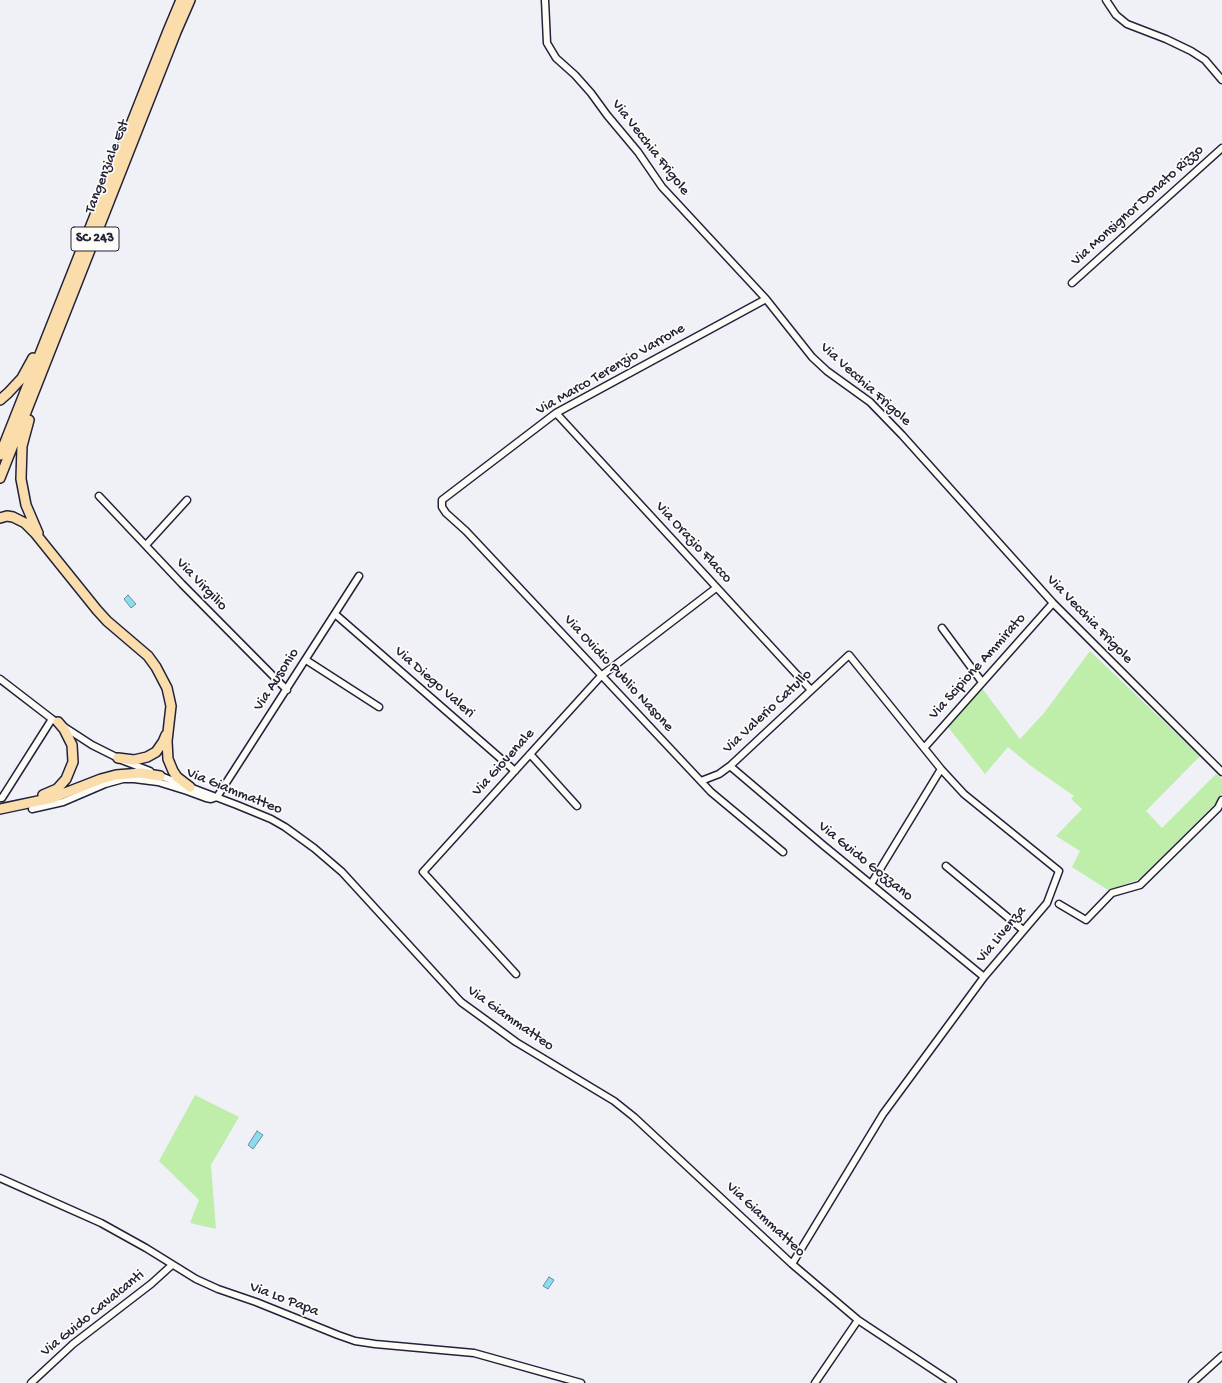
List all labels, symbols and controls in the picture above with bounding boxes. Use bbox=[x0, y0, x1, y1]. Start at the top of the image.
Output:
street label: Via Vecchia Frigole bbox=[607, 97, 693, 199]
street label: Tangenziale Est bbox=[82, 118, 134, 216]
street label: Via Monsignor Donato Rizzo bbox=[1068, 142, 1208, 270]
road number: SC 243 bbox=[71, 227, 119, 251]
street label: Via Marco Terenzio Varrone bbox=[533, 320, 689, 420]
street label: Via Vecchia Frigole bbox=[816, 339, 914, 431]
street label: Via Orazio Flacco bbox=[651, 499, 735, 587]
street label: Via Virgilio bbox=[171, 555, 231, 615]
street label: Via Vecchia Frigole bbox=[1042, 572, 1136, 668]
street label: Via Scipione Ammirato bbox=[926, 610, 1030, 724]
street label: Via Ovidio Publio Nasone bbox=[559, 612, 677, 736]
street label: Via Diego Valeri bbox=[390, 643, 478, 723]
street label: Via Ausonio bbox=[250, 645, 304, 715]
street label: Via Valerio Catullo bbox=[720, 666, 816, 758]
street label: Via Giovenale bbox=[469, 725, 539, 801]
street label: Via Giammatteo bbox=[183, 765, 285, 819]
street label: Via Guido Gozzano bbox=[814, 818, 916, 906]
street label: Via Livenza bbox=[973, 903, 1031, 967]
street label: Via Giammatteo bbox=[463, 982, 557, 1056]
street label: Via Giammatteo bbox=[722, 1179, 808, 1261]
street label: Via Guido Cavalcanti bbox=[38, 1267, 148, 1361]
street label: Via Lo Papa bbox=[247, 1279, 321, 1321]

